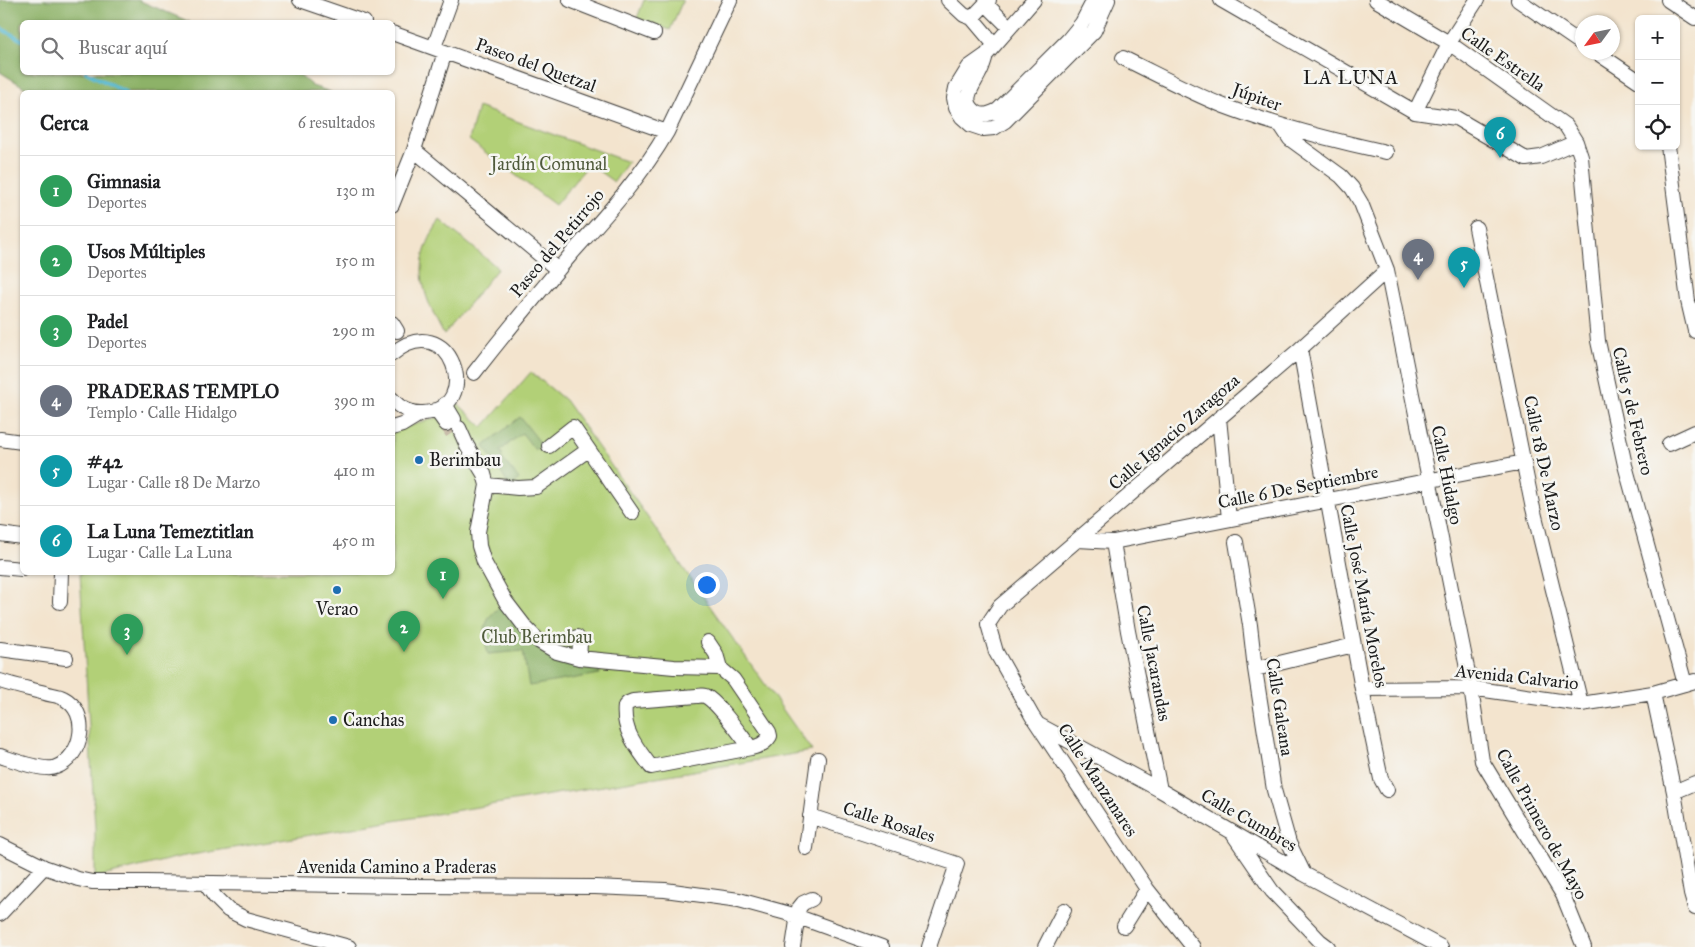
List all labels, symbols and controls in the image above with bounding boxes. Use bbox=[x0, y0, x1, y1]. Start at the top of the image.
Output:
north arrow bbox=[1575, 15, 1620, 60]
map controls bbox=[1635, 15, 1680, 150]
button: + bbox=[1635, 15, 1680, 60]
search box bbox=[20, 20, 395, 75]
street label: Calle Estrella bbox=[1456, 22, 1550, 96]
street label: Paseo del Quetzal bbox=[473, 33, 600, 97]
icon: search bbox=[38, 34, 66, 62]
text: Buscar aquí bbox=[78, 36, 167, 59]
button: − bbox=[1635, 60, 1680, 105]
district label: LA LUNA bbox=[1303, 66, 1399, 89]
street label: Júpiter bbox=[1227, 77, 1285, 117]
button: locate bbox=[1635, 105, 1680, 150]
text: Cerca bbox=[40, 110, 89, 136]
text: 6 resultados bbox=[298, 113, 375, 132]
pin: 6 bbox=[1484, 117, 1516, 158]
park label: Jardín Comunal bbox=[489, 153, 608, 176]
text: Gimnasia bbox=[87, 170, 161, 193]
text: 1 bbox=[53, 181, 59, 200]
text: 130 m bbox=[336, 181, 375, 200]
street label: Paseo del Petirrojo bbox=[505, 184, 609, 302]
text: Deportes bbox=[87, 193, 147, 212]
pin: 4 bbox=[1402, 239, 1434, 280]
text: Usos Múltiples bbox=[87, 240, 205, 263]
pin: 5 bbox=[1448, 247, 1480, 288]
text: 2 bbox=[52, 251, 60, 270]
text: 150 m bbox=[335, 251, 375, 270]
text: Deportes bbox=[87, 263, 147, 282]
text: Padel bbox=[87, 310, 128, 333]
text: 3 bbox=[53, 321, 59, 340]
text: 290 m bbox=[332, 321, 375, 340]
text: Deportes bbox=[87, 333, 147, 352]
street label: Calle 5 de Febrero bbox=[1608, 345, 1658, 477]
street label: Calle Ignacio Zaragoza bbox=[1104, 369, 1245, 496]
text: PRADERAS TEMPLO bbox=[87, 380, 279, 403]
text: 4 bbox=[52, 391, 60, 410]
text: 390 m bbox=[334, 391, 375, 410]
street label: Calle 18 De Marzo bbox=[1519, 393, 1569, 533]
text: Templo · Calle Hidalgo bbox=[87, 403, 237, 422]
street label: Calle Hidalgo bbox=[1426, 424, 1467, 527]
place label: Berimbau bbox=[429, 449, 501, 471]
text: #42 bbox=[87, 450, 123, 473]
marker: Berimbau bbox=[413, 454, 425, 466]
text: 5 bbox=[52, 461, 60, 480]
text: 410 m bbox=[334, 461, 375, 480]
street label: Calle 6 De Septiembre bbox=[1216, 461, 1380, 513]
text: Lugar · Calle 18 De Marzo bbox=[87, 473, 260, 492]
street label: Calle José María Morelos bbox=[1334, 502, 1393, 690]
text: La Luna Temeztitlan bbox=[87, 520, 254, 543]
text: 6 bbox=[52, 531, 60, 550]
text: 450 m bbox=[332, 531, 375, 550]
text: Lugar · Calle La Luna bbox=[87, 543, 232, 562]
pin: 1 bbox=[427, 558, 459, 599]
your location bbox=[694, 572, 720, 598]
marker: Verao bbox=[331, 584, 343, 596]
place label: Verao bbox=[315, 598, 358, 620]
street label: Calle Jacarandas bbox=[1131, 603, 1176, 723]
pin: 2 bbox=[388, 611, 420, 652]
pin: 3 bbox=[111, 614, 143, 655]
park label: Club Berimbau bbox=[481, 626, 593, 648]
street label: Calle Galeana bbox=[1261, 656, 1299, 758]
street label: Avenida Calvario bbox=[1453, 659, 1580, 694]
place label: Canchas bbox=[343, 709, 404, 731]
marker: Canchas bbox=[327, 714, 339, 726]
street label: Calle Manzanares bbox=[1053, 719, 1143, 841]
street label: Calle Primero de Mayo bbox=[1491, 745, 1593, 903]
street label: Calle Cumbres bbox=[1197, 784, 1301, 856]
street label: Calle Rosales bbox=[840, 797, 938, 847]
street label: Avenida Camino a Praderas bbox=[297, 856, 496, 878]

